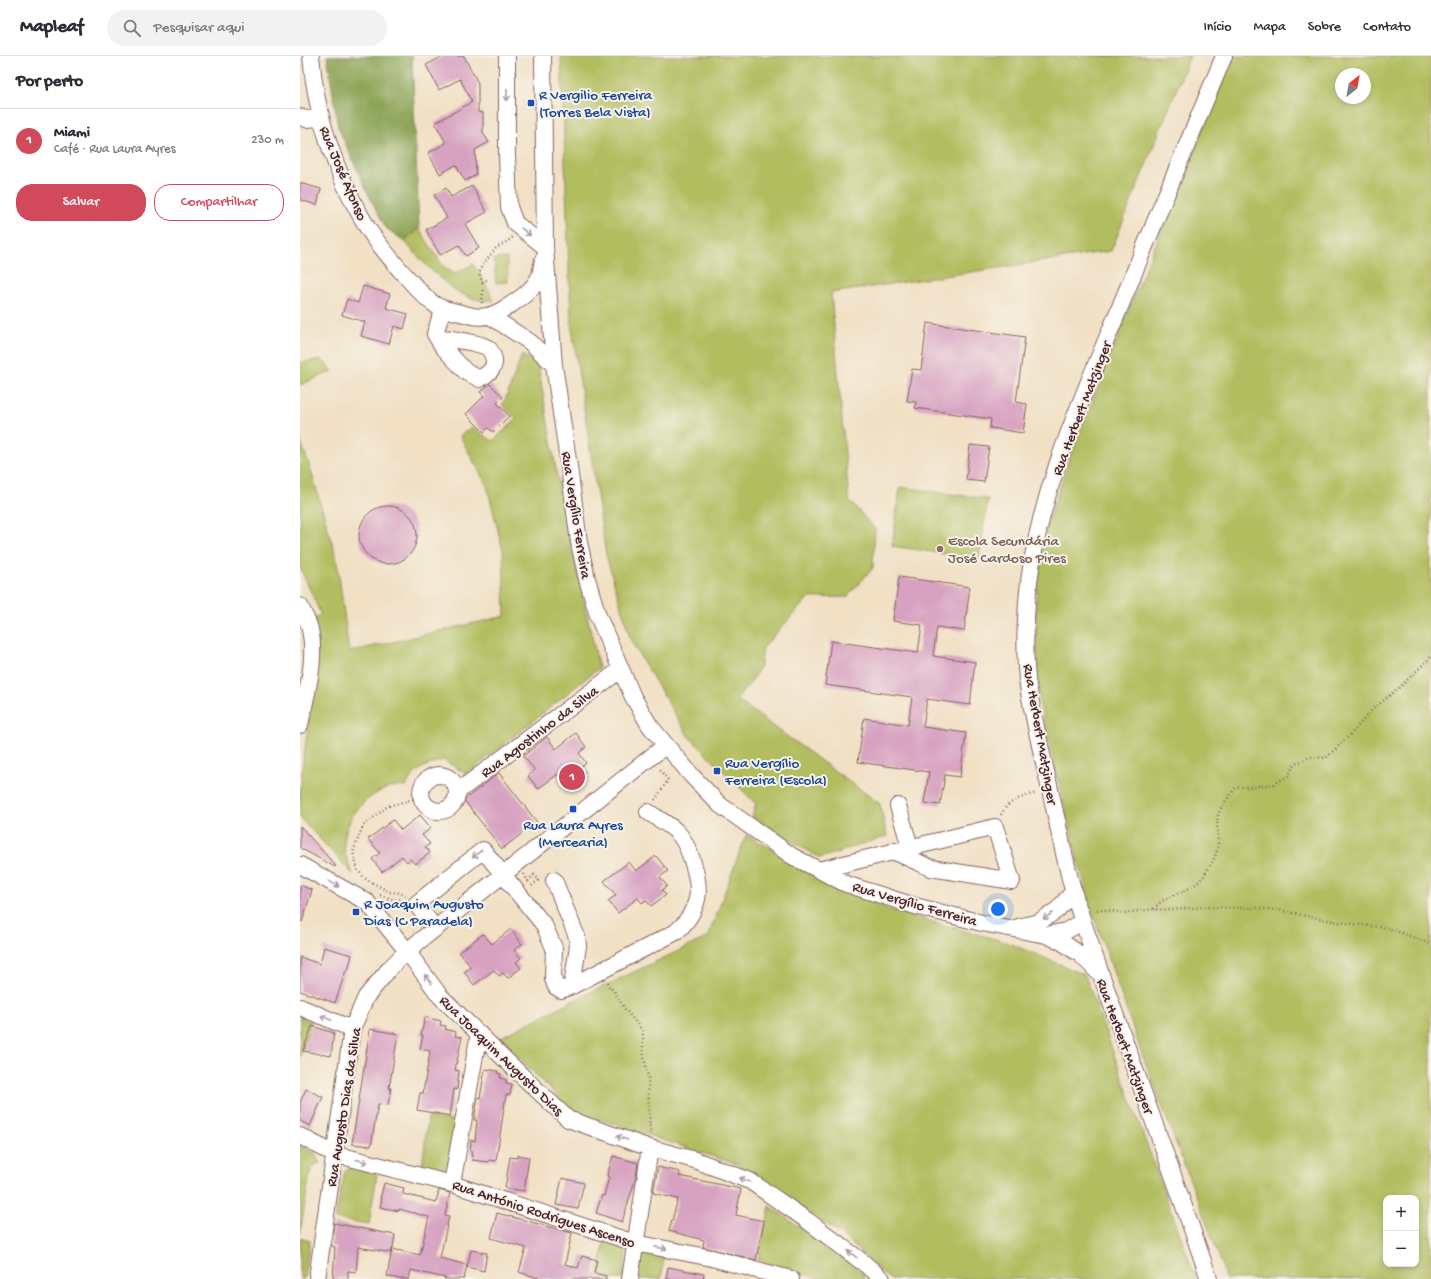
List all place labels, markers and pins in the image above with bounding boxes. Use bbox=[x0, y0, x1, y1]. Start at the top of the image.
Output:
place label: R Vergilio Ferreira (Torres Bela Vista) bbox=[539, 87, 653, 122]
marker: R Vergilio Ferreira (Torres Bela Vista) bbox=[526, 98, 536, 108]
place label: Escola Secundária José Cardoso Pires bbox=[948, 533, 1066, 568]
marker: Escola Secundária José Cardoso Pires bbox=[935, 544, 945, 554]
place label: Rua Vergílio Ferreira (Escola) bbox=[724, 755, 827, 790]
pin: 1 bbox=[559, 762, 585, 792]
marker: Rua Vergílio Ferreira (Escola) bbox=[712, 766, 722, 776]
marker: Rua Laura Ayres (Mercearia) bbox=[568, 804, 578, 814]
place label: Rua Laura Ayres (Mercearia) bbox=[523, 817, 623, 852]
place label: R Joaquim Augusto Dias (C Paradela) bbox=[363, 896, 484, 931]
marker: R Joaquim Augusto Dias (C Paradela) bbox=[351, 907, 361, 917]

